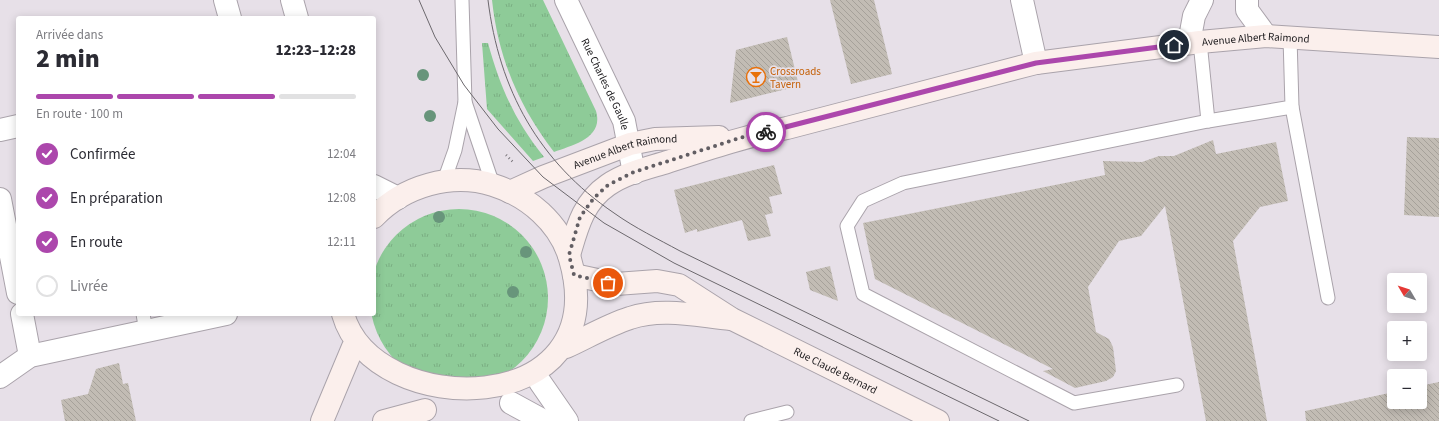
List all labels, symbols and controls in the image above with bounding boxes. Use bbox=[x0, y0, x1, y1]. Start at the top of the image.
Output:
text: Arrivée dans bbox=[36, 26, 103, 44]
pin bbox=[1157, 28, 1191, 62]
street label: Avenue Albert Raimond bbox=[1201, 29, 1310, 50]
icon: home bbox=[1163, 34, 1185, 56]
street label: Rue Charles de Gaulle bbox=[577, 36, 633, 132]
text: 2 min bbox=[36, 40, 100, 77]
text: 12:23–12:28 bbox=[275, 40, 356, 61]
place label: Crossroads Tavern bbox=[770, 64, 821, 92]
bar icon: Crossroads Tavern bbox=[745, 66, 767, 88]
text: En route · 100 m bbox=[36, 105, 123, 123]
courier bbox=[746, 112, 786, 152]
icon: bike bbox=[755, 121, 777, 143]
street label: Avenue Albert Raimond bbox=[571, 131, 677, 173]
icon: check bbox=[36, 143, 58, 165]
text: Confirmée bbox=[70, 144, 136, 165]
text: 12:04 bbox=[327, 145, 356, 163]
icon: check bbox=[36, 187, 58, 209]
text: En préparation bbox=[70, 188, 163, 209]
text: 12:08 bbox=[327, 189, 356, 207]
icon: check bbox=[36, 231, 58, 253]
text: En route bbox=[70, 232, 123, 253]
text: 12:11 bbox=[327, 233, 356, 251]
pin bbox=[591, 266, 625, 300]
icon: bag bbox=[597, 272, 619, 294]
north arrow bbox=[1387, 273, 1427, 313]
map controls bbox=[1387, 273, 1427, 409]
text: Livrée bbox=[70, 276, 108, 297]
button: + bbox=[1387, 321, 1427, 361]
street label: Rue Claude Bernard bbox=[791, 344, 880, 398]
button: − bbox=[1387, 369, 1427, 409]

